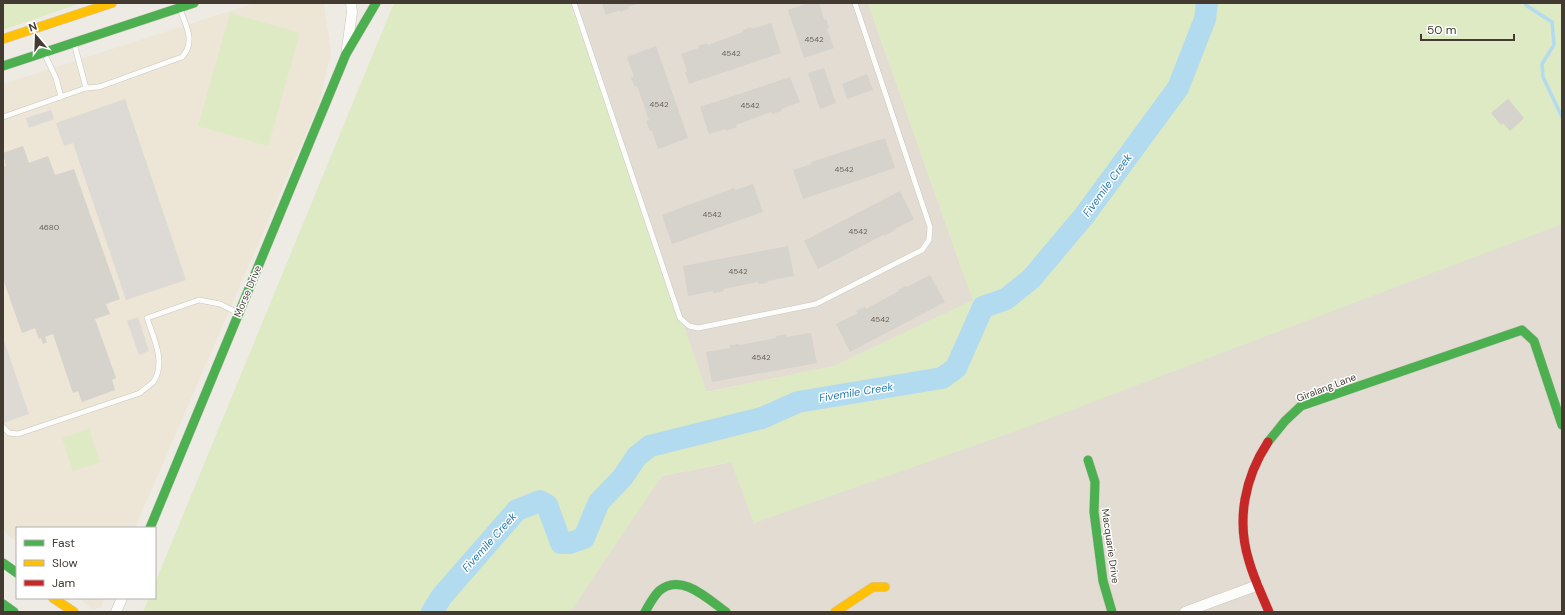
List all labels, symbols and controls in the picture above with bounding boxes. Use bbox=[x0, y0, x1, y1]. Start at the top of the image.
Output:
north arrow bbox=[16, 16, 56, 56]
scale bar bbox=[1421, 16, 1514, 42]
text: N bbox=[27, 19, 39, 34]
text: 50 m bbox=[1427, 22, 1456, 38]
house number: 4542 bbox=[804, 34, 824, 44]
house number: 4542 bbox=[721, 48, 741, 58]
house number: 4542 bbox=[649, 99, 669, 109]
house number: 4542 bbox=[740, 100, 760, 110]
water label: Fivemile Creek bbox=[1079, 150, 1135, 219]
house number: 4542 bbox=[834, 164, 854, 174]
house number: 4542 bbox=[702, 209, 722, 219]
house number: 4680 bbox=[39, 222, 60, 232]
house number: 4542 bbox=[848, 226, 868, 236]
street label: Morse Drive bbox=[231, 263, 264, 319]
house number: 4542 bbox=[728, 266, 748, 276]
house number: 4542 bbox=[870, 314, 890, 324]
house number: 4542 bbox=[751, 352, 771, 362]
street label: Giralang Lane bbox=[1294, 370, 1358, 405]
water label: Fivemile Creek bbox=[818, 379, 894, 405]
street label: Macquarie Drive bbox=[1099, 508, 1122, 584]
water label: Fivemile Creek bbox=[459, 509, 519, 574]
legend bbox=[16, 527, 156, 599]
text: Fast bbox=[52, 535, 75, 551]
text: Slow bbox=[52, 555, 78, 571]
text: Jam bbox=[52, 575, 75, 591]

